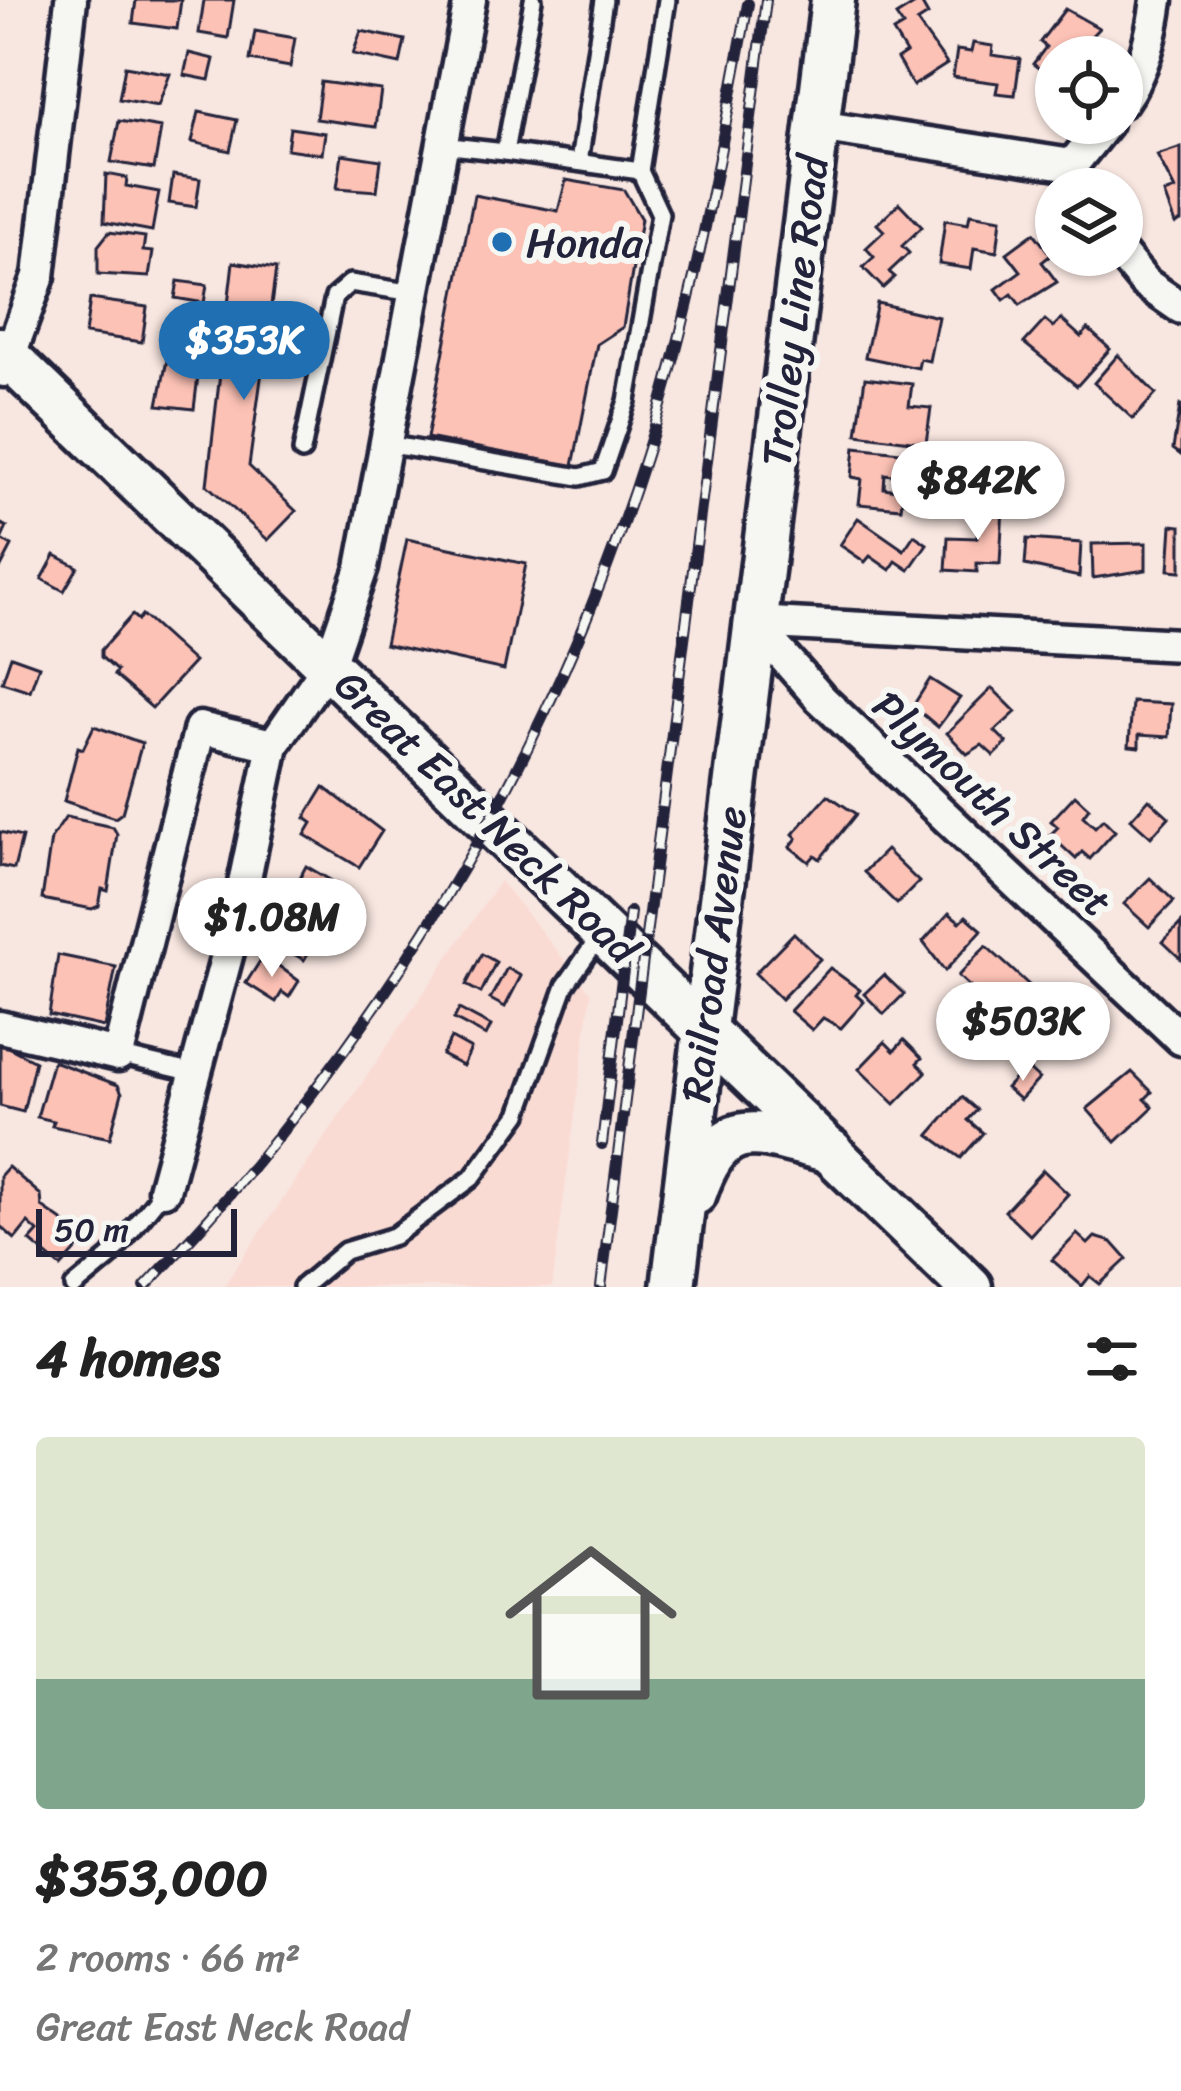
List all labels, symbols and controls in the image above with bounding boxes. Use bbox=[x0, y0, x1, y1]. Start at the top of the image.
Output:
map controls bbox=[1035, 36, 1143, 276]
button: locate bbox=[1035, 36, 1143, 144]
street label: Trolley Line Road bbox=[739, 149, 851, 471]
button: layers bbox=[1035, 168, 1143, 276]
place label: Honda bbox=[526, 206, 644, 280]
marker: Honda bbox=[489, 229, 515, 255]
pin: $353K bbox=[160, 301, 328, 403]
text: $353K bbox=[186, 305, 302, 374]
pin: $842K bbox=[894, 441, 1062, 543]
text: $842K bbox=[918, 445, 1038, 514]
street label: Great East Neck Road bbox=[316, 651, 658, 985]
street label: Plymouth Street bbox=[854, 671, 1130, 936]
street label: Railroad Avenue bbox=[659, 802, 769, 1106]
pin: $1.08M bbox=[174, 878, 370, 980]
text: $1.08M bbox=[205, 882, 339, 951]
pin: $503K bbox=[939, 982, 1107, 1084]
text: $503K bbox=[963, 986, 1083, 1055]
text: 50 m bbox=[54, 1201, 129, 1259]
scale bar bbox=[36, 1203, 237, 1256]
text: 4 homes bbox=[36, 1314, 220, 1404]
icon: filters bbox=[1079, 1326, 1145, 1392]
icon: home bbox=[483, 1515, 699, 1731]
text: $353,000 bbox=[36, 1833, 268, 1923]
text: 2 rooms · 66 m² bbox=[36, 1923, 301, 1992]
text: Great East Neck Road bbox=[36, 1992, 409, 2061]

